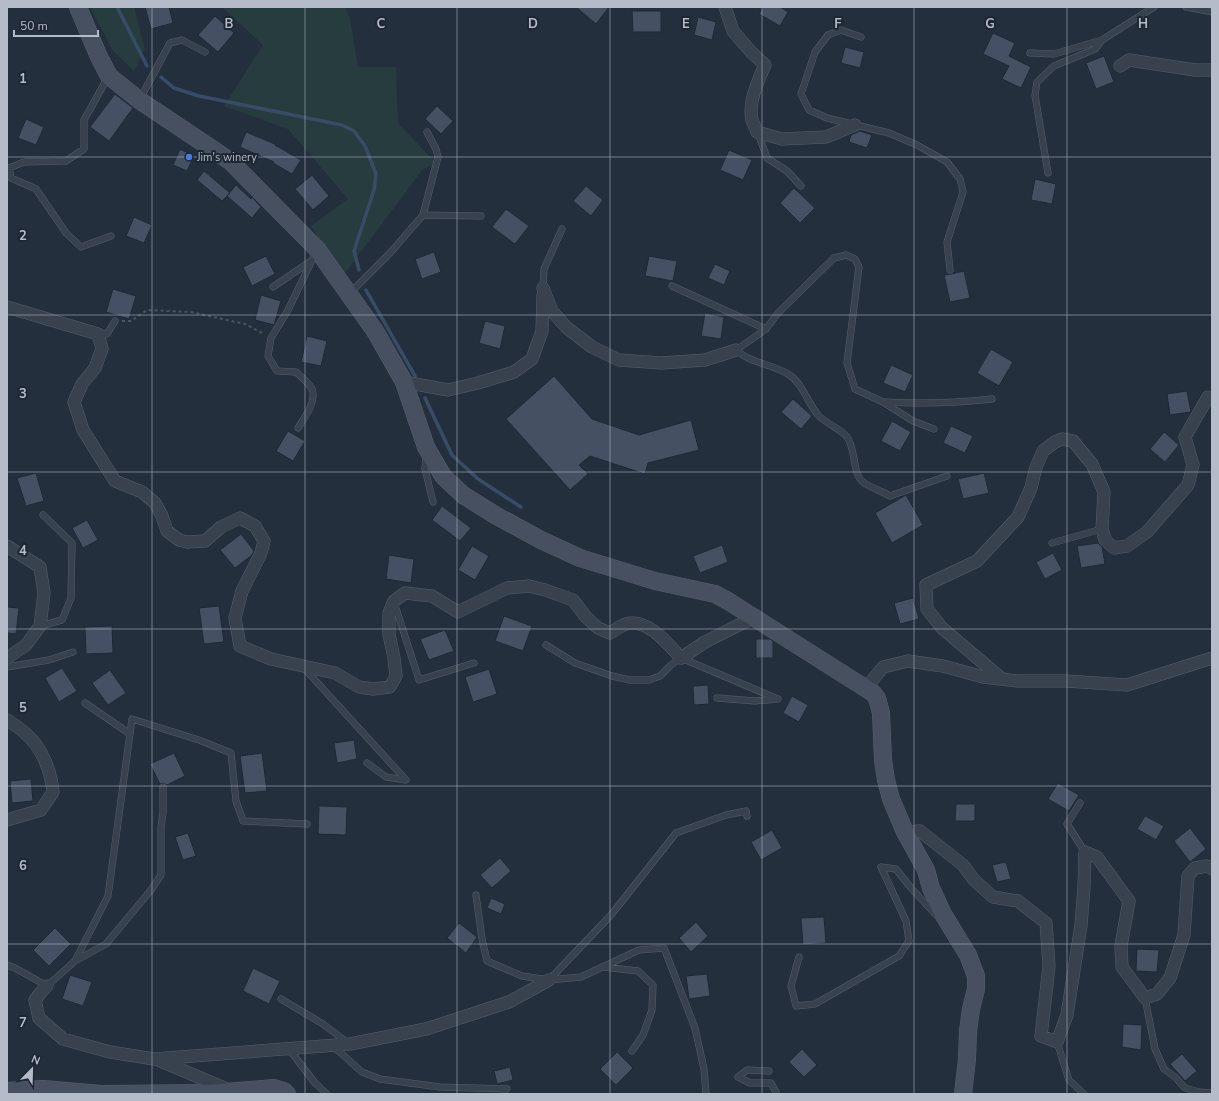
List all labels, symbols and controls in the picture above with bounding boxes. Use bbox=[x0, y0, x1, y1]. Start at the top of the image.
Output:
scale bar bbox=[14, 12, 98, 38]
text: B bbox=[225, 15, 234, 33]
text: C bbox=[377, 15, 386, 33]
text: D bbox=[528, 15, 538, 33]
text: E bbox=[682, 15, 690, 33]
text: F bbox=[834, 15, 842, 33]
text: G bbox=[985, 15, 995, 33]
text: H bbox=[1138, 15, 1148, 33]
text: 50 m bbox=[20, 18, 48, 34]
text: 1 bbox=[19, 70, 27, 88]
place label: Jim's winery bbox=[196, 150, 257, 165]
marker: Jim's winery bbox=[184, 152, 194, 162]
text: 2 bbox=[19, 227, 27, 245]
text: 3 bbox=[19, 385, 27, 403]
text: 4 bbox=[19, 542, 27, 560]
text: 5 bbox=[19, 699, 27, 717]
text: 6 bbox=[19, 857, 27, 875]
text: 7 bbox=[19, 1014, 27, 1032]
north arrow bbox=[12, 1049, 52, 1089]
text: N bbox=[29, 1052, 42, 1069]

